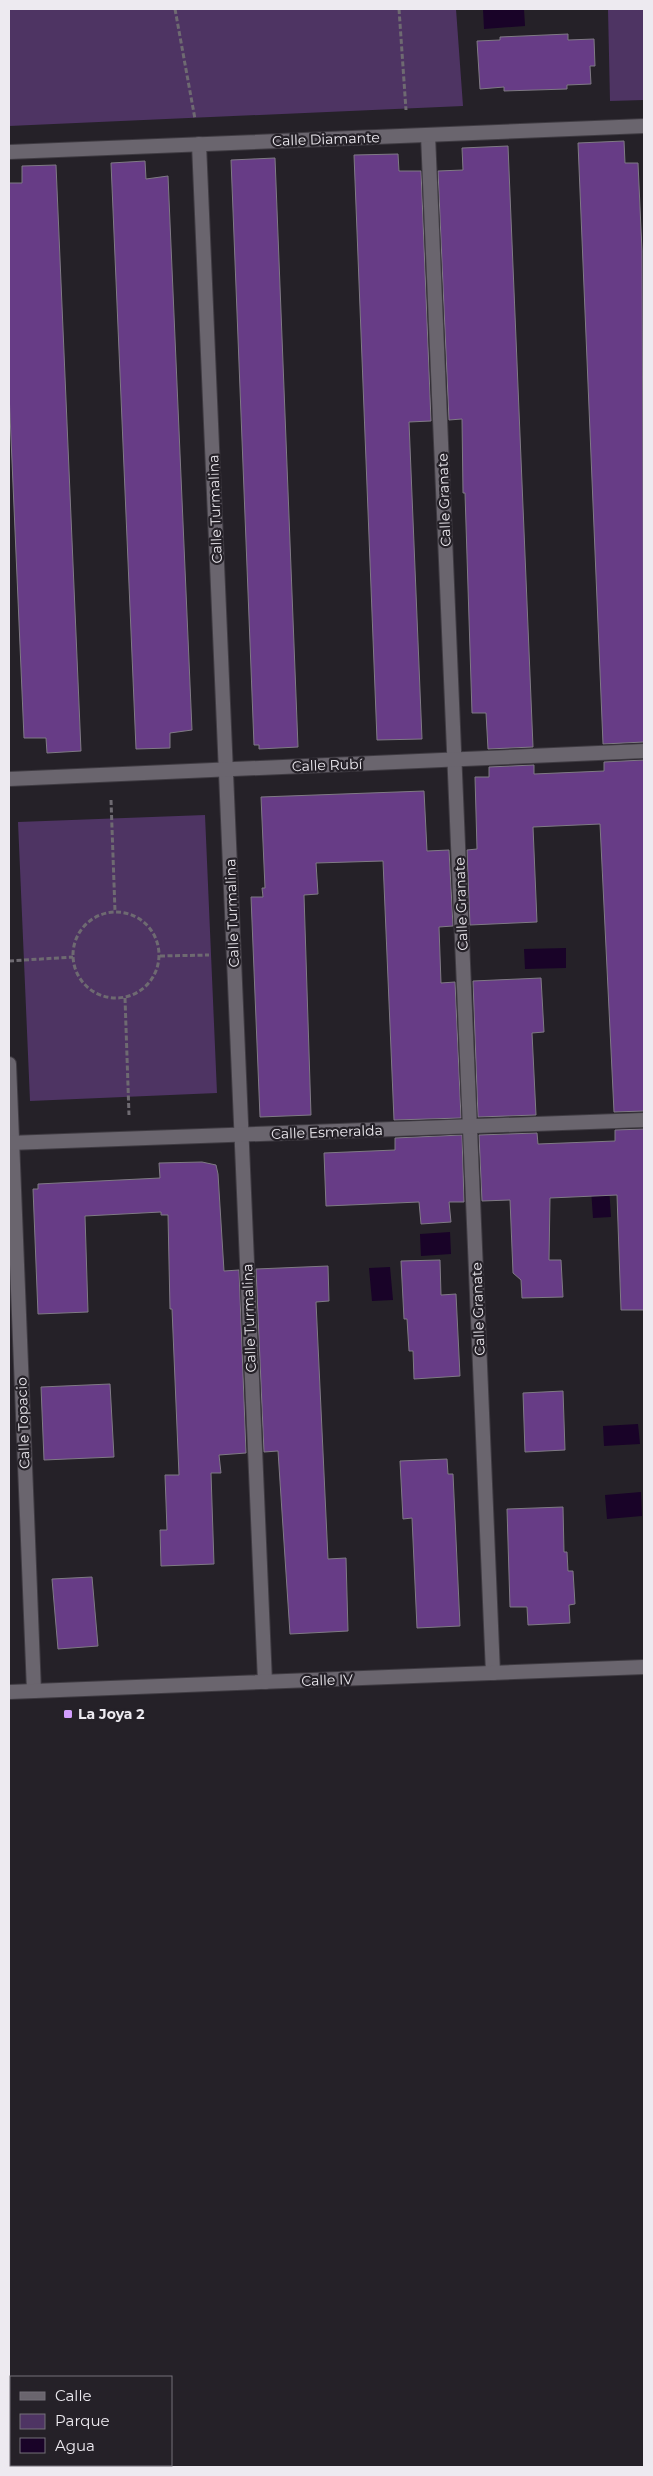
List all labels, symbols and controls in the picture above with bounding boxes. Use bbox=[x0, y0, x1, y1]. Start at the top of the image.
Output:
street label: Calle Diamante bbox=[272, 128, 380, 150]
street label: Calle Granate bbox=[433, 453, 455, 547]
street label: Calle Turmalina bbox=[204, 454, 226, 564]
street label: Calle Rubí bbox=[291, 755, 364, 775]
street label: Calle Granate bbox=[450, 857, 472, 951]
street label: Calle Turmalina bbox=[221, 858, 243, 968]
street label: Calle Esmeralda bbox=[271, 1121, 383, 1143]
street label: Calle Granate bbox=[467, 1262, 489, 1356]
street label: Calle Turmalina bbox=[238, 1263, 260, 1373]
street label: Calle Topacio bbox=[12, 1377, 34, 1469]
street label: Calle IV bbox=[301, 1670, 353, 1690]
place label: La Joya 2 bbox=[78, 1705, 145, 1723]
marker: La Joya 2 bbox=[62, 1708, 74, 1720]
legend bbox=[10, 2376, 172, 2466]
text: Calle bbox=[55, 2386, 92, 2405]
text: Parque bbox=[55, 2411, 110, 2430]
text: Agua bbox=[55, 2436, 95, 2455]

